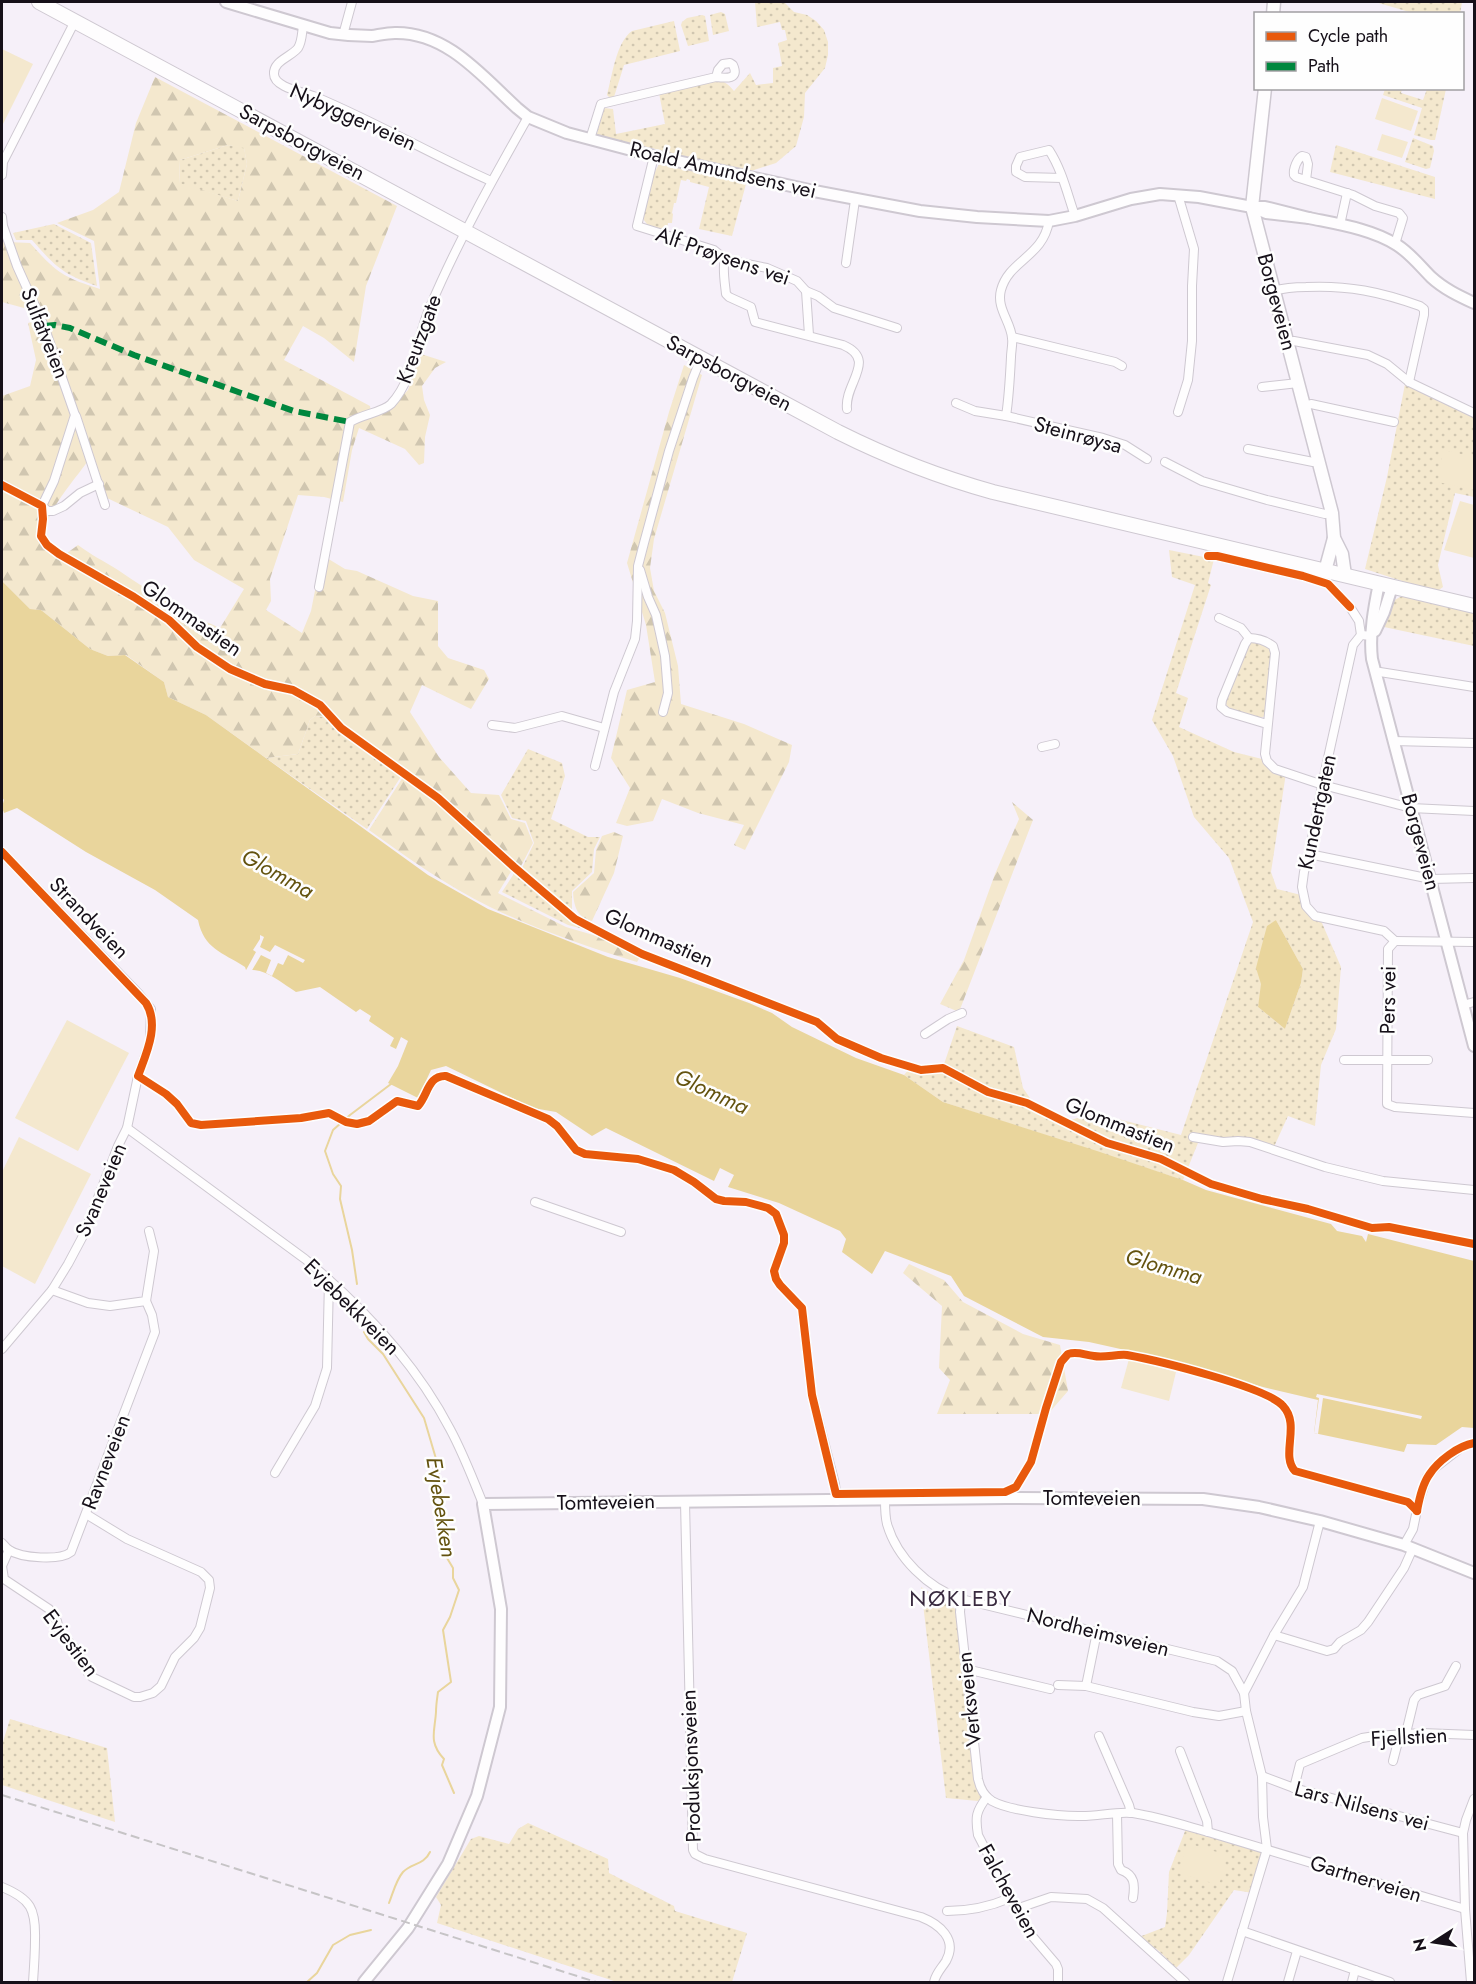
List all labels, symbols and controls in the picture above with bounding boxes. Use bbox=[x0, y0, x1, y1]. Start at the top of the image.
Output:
legend bbox=[1254, 12, 1464, 90]
text: Cycle path bbox=[1308, 23, 1388, 49]
text: Path bbox=[1308, 53, 1340, 79]
street label: Nybyggerveien bbox=[285, 76, 421, 158]
street label: Sarpsborgveien bbox=[234, 96, 370, 188]
street label: Roald Amundsens vei bbox=[627, 134, 819, 206]
street label: Alf Prøysens vei bbox=[652, 219, 794, 293]
street label: Borgeveien bbox=[1250, 250, 1304, 354]
street label: Sulfatveien bbox=[13, 283, 77, 383]
street label: Kreutzgate bbox=[389, 290, 449, 388]
street label: Sarpsborgveien bbox=[661, 327, 797, 419]
street label: Steinrøysa bbox=[1031, 409, 1125, 461]
street label: Glommastien bbox=[136, 572, 248, 664]
street label: Kundertgaten bbox=[1290, 752, 1344, 872]
street label: Borgeveien bbox=[1394, 790, 1448, 894]
water label: Glomma bbox=[236, 840, 320, 906]
street label: Strandveien bbox=[42, 870, 136, 966]
street label: Glommastien bbox=[600, 901, 718, 975]
street label: Pers vei bbox=[1372, 965, 1404, 1035]
water label: Glomma bbox=[670, 1060, 754, 1122]
street label: Glommastien bbox=[1060, 1089, 1180, 1161]
street label: Svaneveien bbox=[68, 1138, 134, 1242]
water label: Glomma bbox=[1122, 1240, 1206, 1292]
street label: Evjebekkveien bbox=[297, 1252, 407, 1362]
street label: Ravneveien bbox=[74, 1410, 138, 1514]
water label: Evjebekken bbox=[418, 1454, 466, 1560]
street label: Tomteveien bbox=[1043, 1483, 1141, 1513]
street label: Tomteveien bbox=[557, 1486, 655, 1518]
district label: NØKLEBY bbox=[909, 1582, 1013, 1614]
street label: Nordheimsveien bbox=[1024, 1600, 1172, 1664]
street label: Evjestien bbox=[36, 1603, 106, 1683]
street label: Verksveien bbox=[949, 1650, 989, 1748]
street label: Produksjonsveien bbox=[673, 1689, 709, 1843]
street label: Fjellstien bbox=[1370, 1720, 1448, 1754]
street label: Lars Nilsens vei bbox=[1291, 1774, 1433, 1838]
street label: Falcheveien bbox=[971, 1839, 1047, 1943]
street label: Gartnerveien bbox=[1306, 1848, 1426, 1910]
north arrow bbox=[1404, 1912, 1464, 1972]
text: N bbox=[1407, 1936, 1432, 1954]

